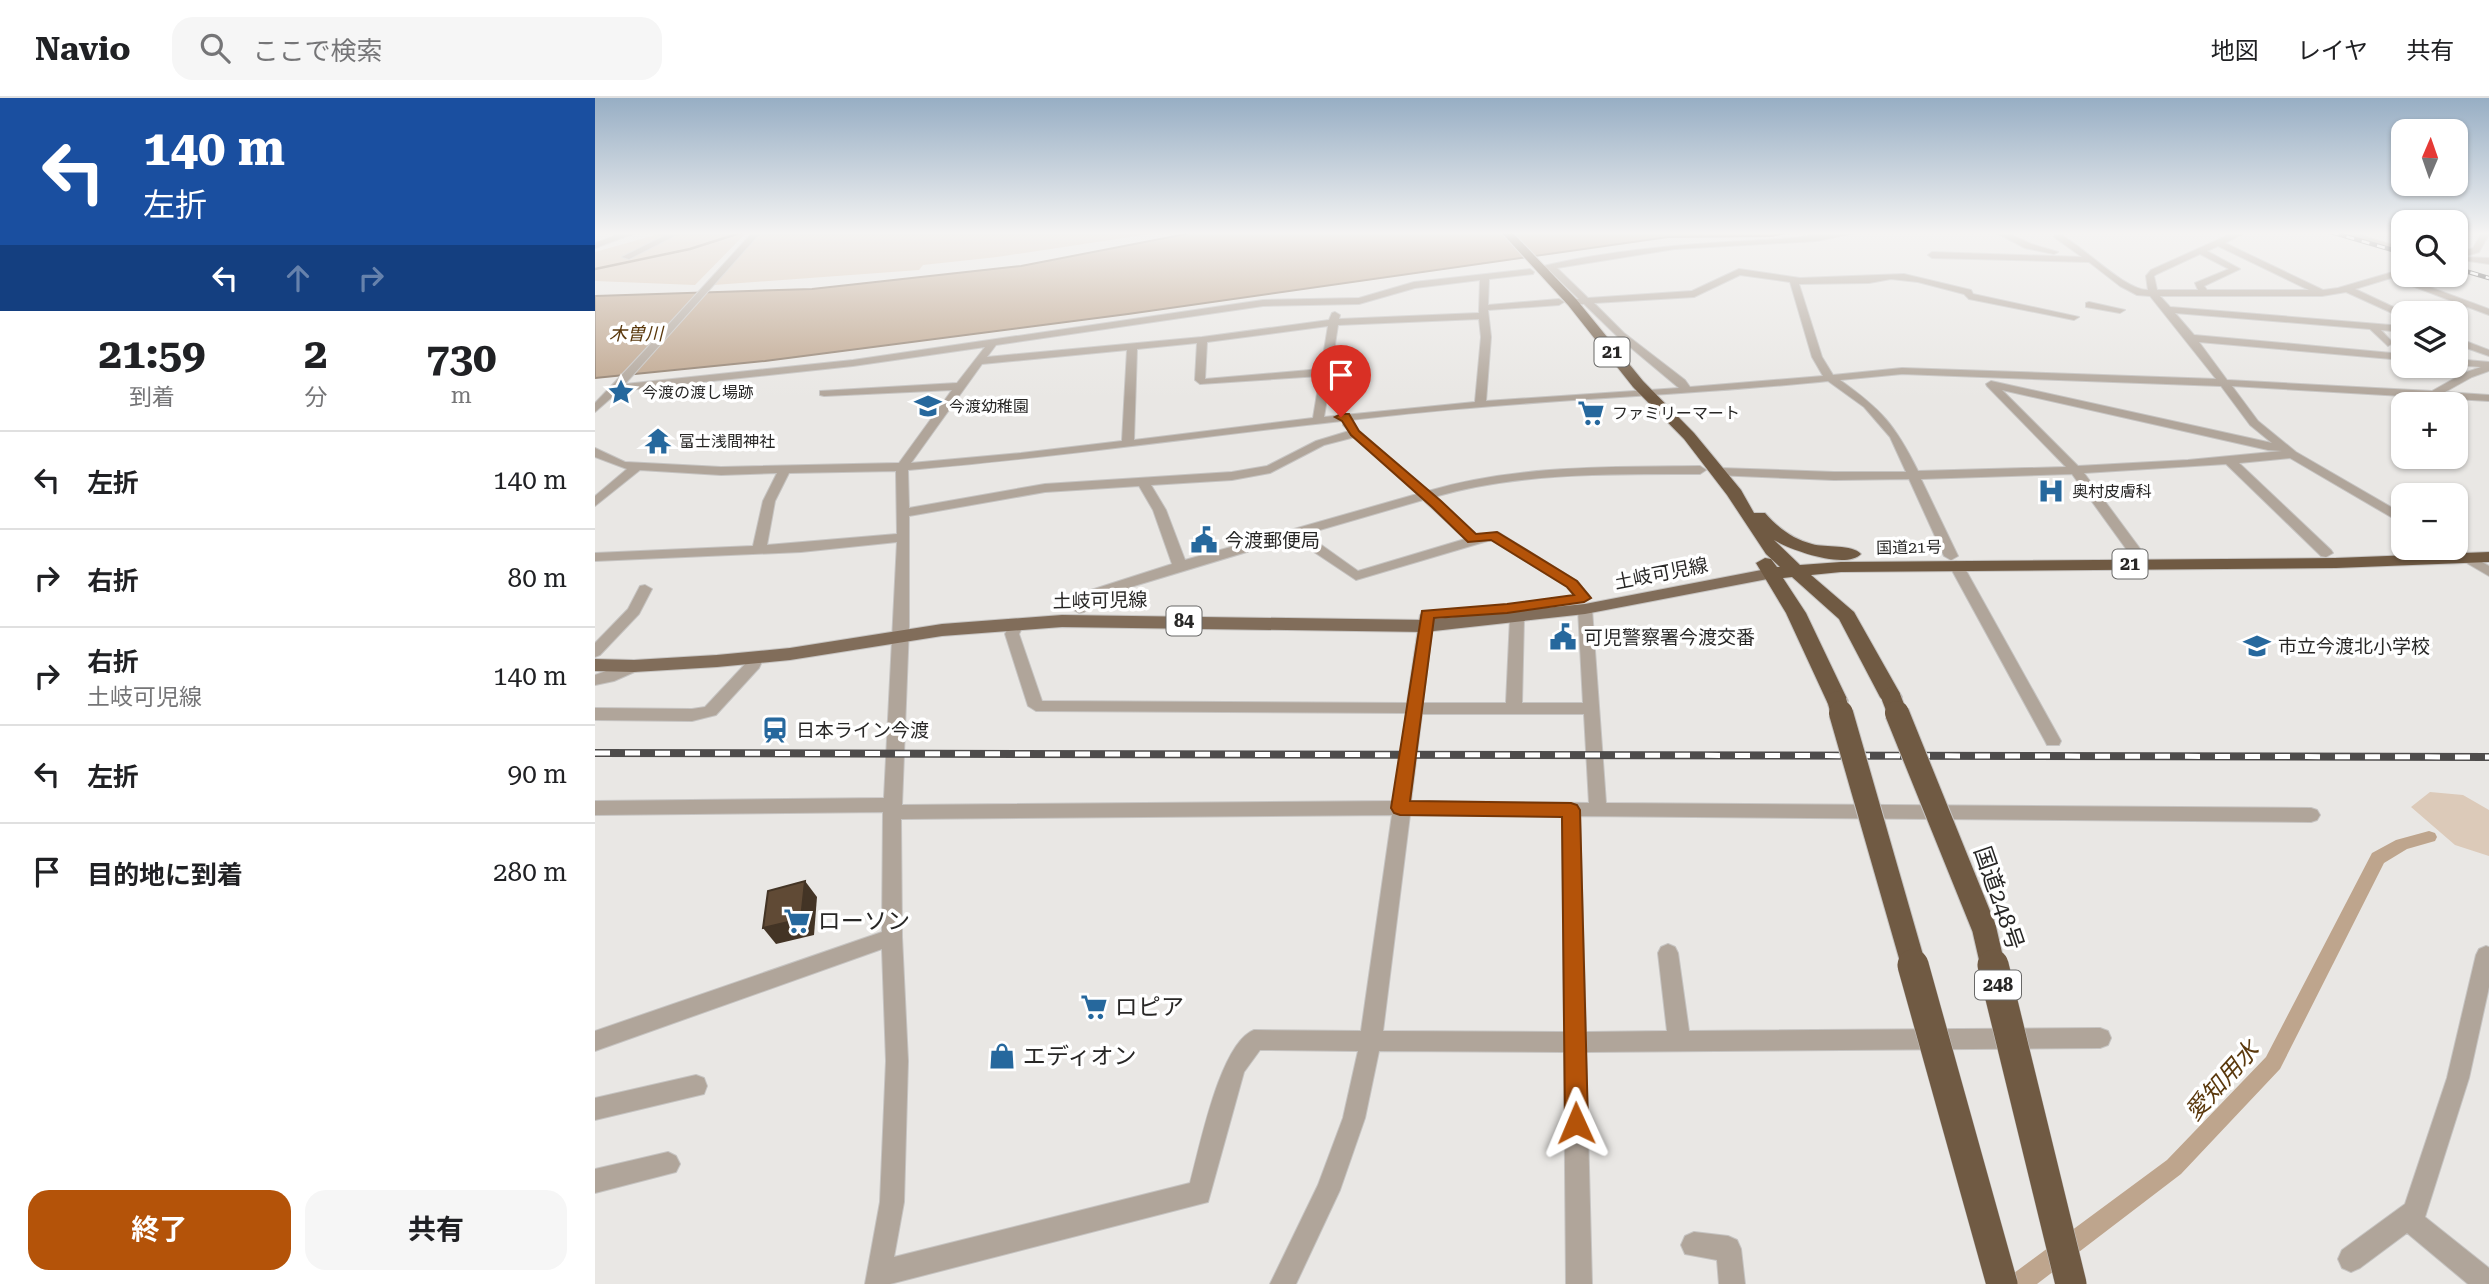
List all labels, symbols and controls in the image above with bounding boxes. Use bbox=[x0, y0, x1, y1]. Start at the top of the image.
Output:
search box bbox=[172, 17, 662, 80]
text: Navio bbox=[35, 29, 130, 68]
icon: search bbox=[196, 29, 234, 67]
text: ここで検索 bbox=[252, 36, 383, 66]
text: 地図 bbox=[2211, 37, 2259, 65]
text: レイヤ bbox=[2297, 37, 2368, 65]
text: 共有 bbox=[2406, 37, 2454, 65]
north arrow bbox=[2391, 119, 2467, 196]
map controls bbox=[2391, 119, 2468, 560]
text: 140 m bbox=[143, 120, 285, 177]
icon: left bbox=[28, 126, 119, 217]
text: 左折 bbox=[143, 186, 207, 224]
button: search bbox=[2391, 210, 2468, 287]
icon: left bbox=[206, 259, 244, 297]
icon: ahead bbox=[279, 259, 317, 297]
icon: right bbox=[352, 259, 390, 297]
button: layers bbox=[2391, 301, 2468, 378]
water label: 木曽川 bbox=[609, 323, 665, 344]
text: 21:59 bbox=[98, 329, 206, 378]
text: 2 bbox=[304, 329, 328, 378]
text: 730 bbox=[426, 333, 497, 382]
road number: 21 bbox=[1595, 338, 1629, 366]
pin bbox=[1311, 345, 1371, 417]
icon: arrive bbox=[1322, 356, 1360, 394]
place icon: 今渡の渡し場跡 bbox=[606, 377, 636, 407]
text: m bbox=[451, 382, 472, 409]
place label: 今渡の渡し場跡 bbox=[642, 383, 754, 402]
text: 到着 bbox=[129, 384, 175, 411]
text: 分 bbox=[304, 384, 327, 411]
school or university icon: 今渡幼稚園 bbox=[913, 391, 943, 421]
button: + bbox=[2391, 392, 2468, 469]
place label: 今渡幼稚園 bbox=[949, 397, 1029, 416]
supermarket icon: ファミリーマート bbox=[1576, 398, 1606, 428]
place label: ファミリーマート bbox=[1612, 404, 1740, 423]
temple icon: 富士浅間神社 bbox=[643, 426, 673, 456]
place label: 富士浅間神社 bbox=[679, 432, 775, 451]
icon: left bbox=[28, 461, 66, 499]
text: 140 m bbox=[493, 465, 567, 495]
text: 左折 bbox=[87, 468, 139, 498]
hospital icon: 奥村皮膚科 bbox=[2036, 476, 2066, 506]
place label: 奥村皮膚科 bbox=[2072, 482, 2152, 501]
button: − bbox=[2391, 483, 2468, 560]
public building icon: 今渡郵便局 bbox=[1189, 525, 1219, 555]
place label: 今渡郵便局 bbox=[1225, 529, 1320, 552]
street label: 国道21号 bbox=[1876, 537, 1942, 558]
road number: 21 bbox=[2113, 550, 2147, 578]
street label: 土岐可児線 bbox=[1612, 553, 1710, 594]
icon: right bbox=[28, 559, 66, 597]
text: 80 m bbox=[508, 563, 567, 593]
text: 右折 bbox=[87, 566, 139, 596]
street label: 土岐可児線 bbox=[1052, 588, 1148, 613]
road number: 84 bbox=[1167, 606, 1201, 636]
public building icon: 可児警察署今渡交番 bbox=[1548, 622, 1578, 652]
place label: 可児警察署今渡交番 bbox=[1584, 626, 1755, 649]
school or university icon: 市立今渡北小学校 bbox=[2242, 631, 2272, 661]
place label: 市立今渡北小学校 bbox=[2278, 635, 2430, 658]
text: 右折 bbox=[87, 647, 139, 677]
icon: right bbox=[28, 657, 66, 695]
text: 140 m bbox=[493, 661, 567, 691]
text: 土岐可児線 bbox=[87, 684, 202, 711]
station icon: 日本ライン今渡 bbox=[760, 715, 790, 745]
place label: 日本ライン今渡 bbox=[796, 719, 929, 742]
icon: left bbox=[28, 755, 66, 793]
text: 90 m bbox=[508, 759, 567, 789]
text: 左折 bbox=[87, 762, 139, 792]
street label: 国道248号 bbox=[1968, 843, 2029, 953]
icon: arrive bbox=[28, 853, 66, 891]
text: 280 m bbox=[493, 857, 567, 887]
text: 目的地に到着 bbox=[87, 860, 243, 890]
supermarket icon: ローソン bbox=[782, 906, 812, 936]
place label: ローソン bbox=[818, 908, 910, 935]
road number: 248 bbox=[1975, 970, 2021, 1000]
supermarket icon: ロピア bbox=[1079, 992, 1109, 1022]
place label: ロピア bbox=[1115, 994, 1184, 1021]
water label: 愛知用水 bbox=[2179, 1034, 2267, 1126]
shop icon: エディオン bbox=[987, 1041, 1017, 1071]
place label: エディオン bbox=[1023, 1043, 1136, 1070]
position arrow bbox=[1539, 1086, 1613, 1160]
button: 終了 bbox=[28, 1190, 291, 1270]
button: 共有 bbox=[305, 1190, 567, 1270]

